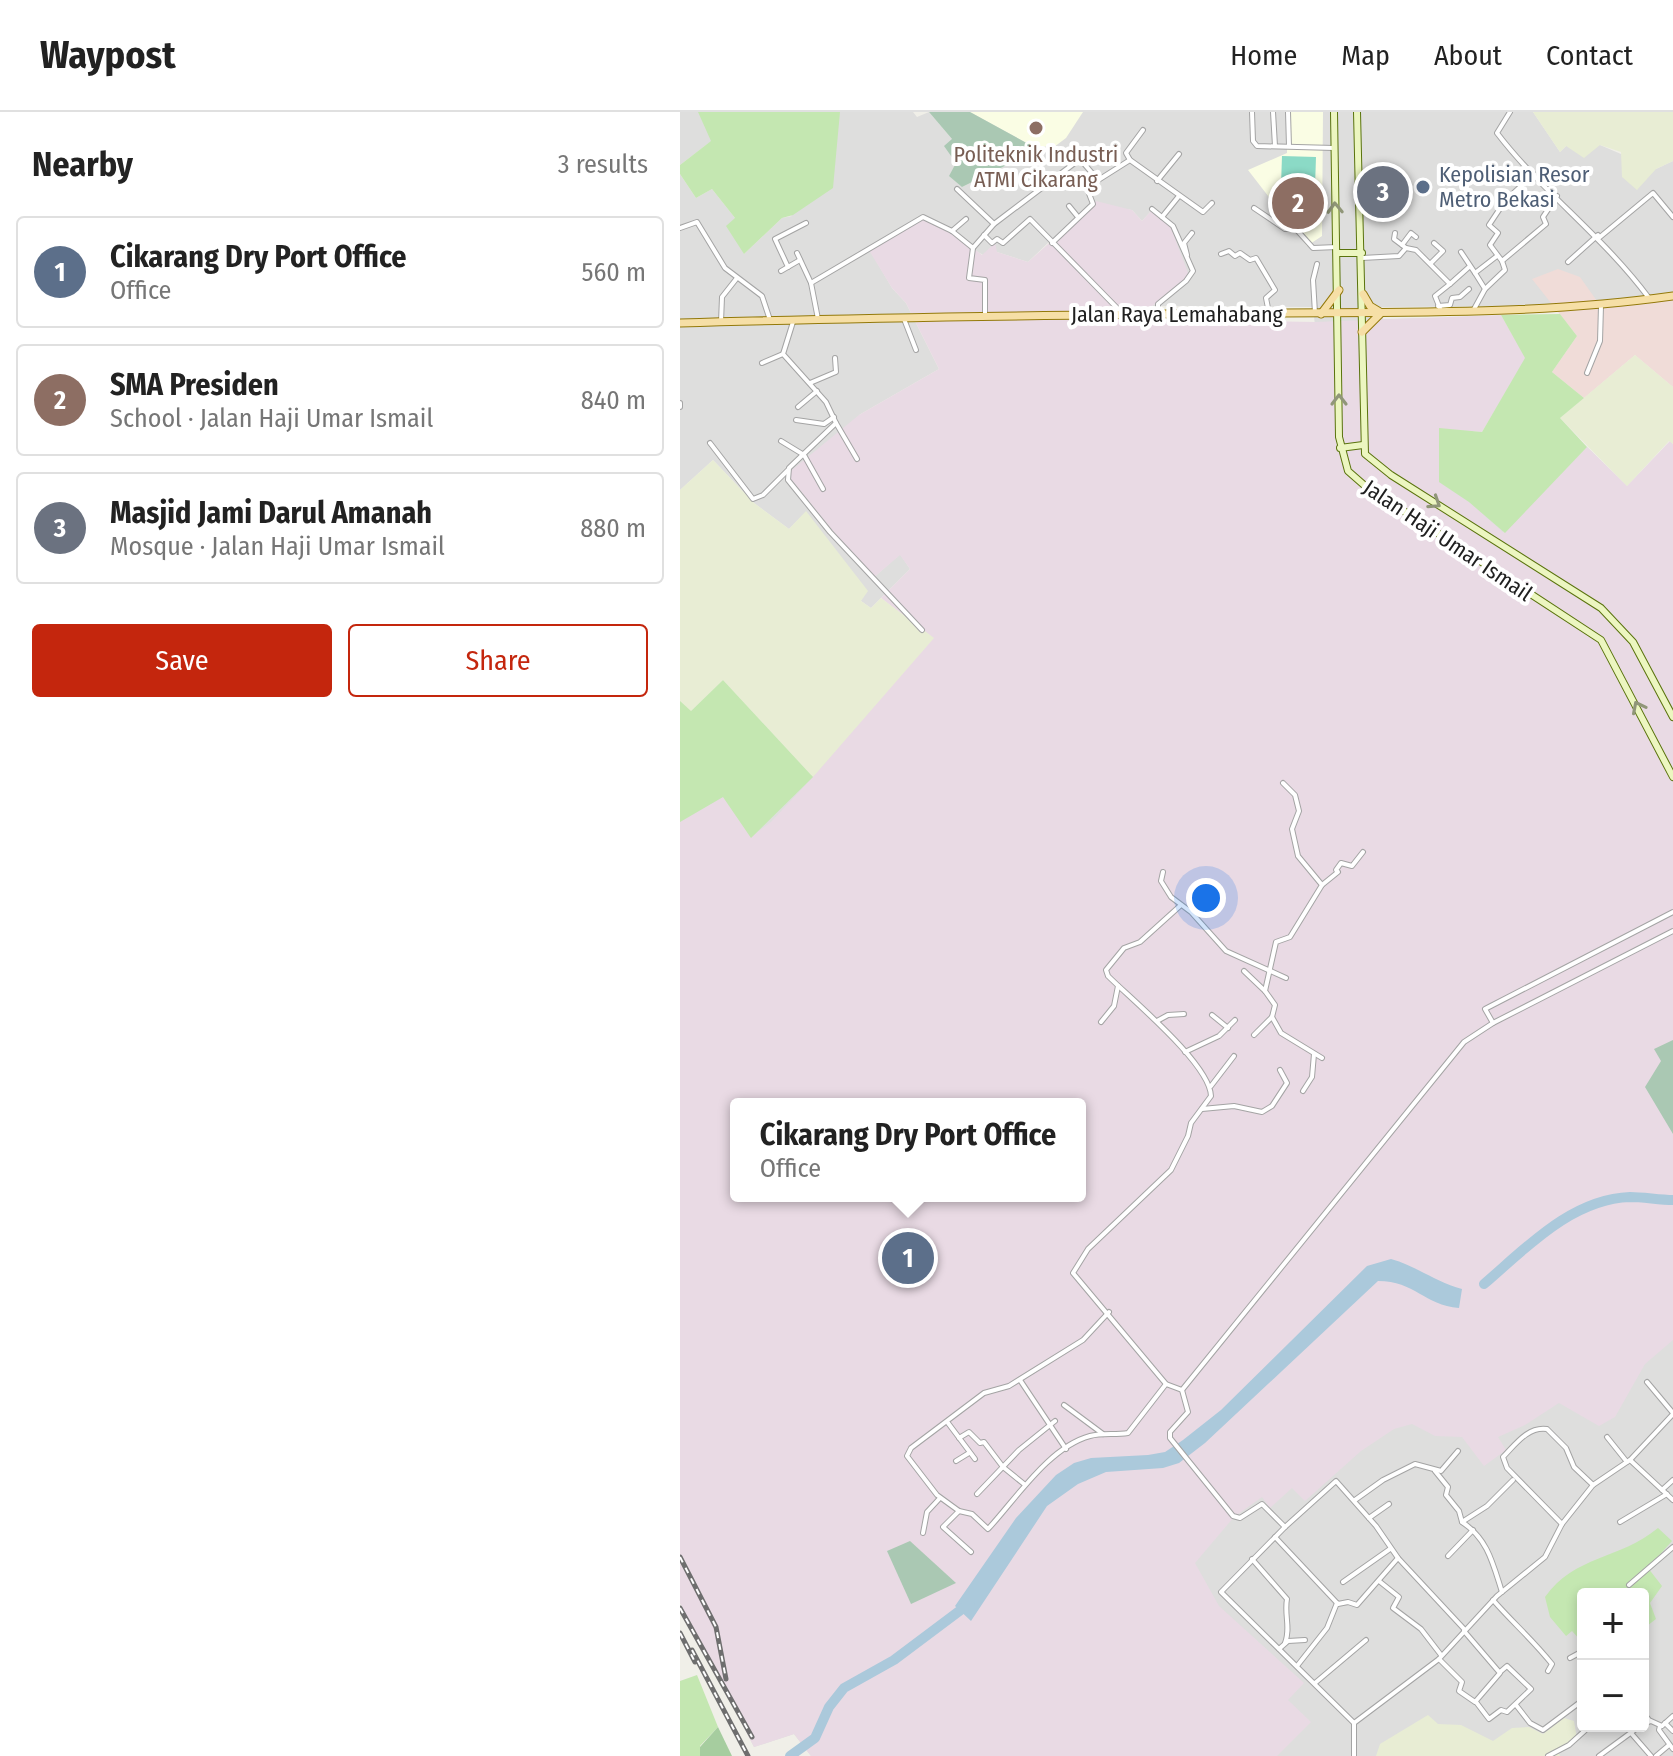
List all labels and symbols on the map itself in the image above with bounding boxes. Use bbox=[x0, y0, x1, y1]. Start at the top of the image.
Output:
marker: Politeknik Industri ATMI Cikarang bbox=[1027, 119, 1045, 137]
place label: Politeknik Industri ATMI Cikarang bbox=[954, 141, 1118, 193]
place label: Kepolisian Resor Metro Bekasi bbox=[1439, 161, 1590, 213]
pin: 3 bbox=[1357, 162, 1409, 222]
pin: 2 bbox=[1272, 173, 1324, 233]
marker: Kepolisian Resor Metro Bekasi bbox=[1414, 178, 1432, 196]
one-way arrow bbox=[1327, 201, 1344, 214]
street label: Jalan Raya Lemahabang bbox=[1071, 301, 1284, 328]
one-way arrow bbox=[1330, 393, 1348, 406]
street label: Jalan Haji Umar Ismail bbox=[1358, 474, 1537, 607]
one-way arrow bbox=[1426, 494, 1441, 509]
one-way arrow bbox=[1632, 701, 1647, 716]
your location bbox=[1186, 878, 1226, 918]
pin: 1 bbox=[882, 1228, 934, 1288]

